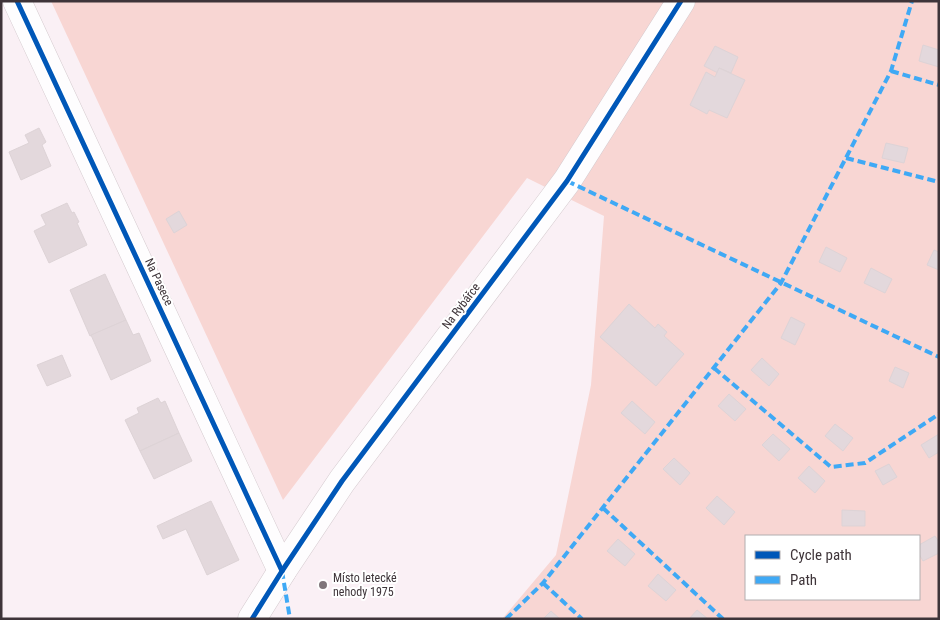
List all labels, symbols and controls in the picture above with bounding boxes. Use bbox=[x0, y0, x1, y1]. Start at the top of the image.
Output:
street label: Na Pasece bbox=[142, 256, 176, 308]
street label: Na Rybářce bbox=[439, 280, 483, 332]
legend bbox=[745, 535, 920, 600]
text: Cycle path bbox=[790, 546, 852, 564]
place label: Místo letecké nehody 1975 bbox=[333, 571, 397, 599]
text: Path bbox=[790, 571, 817, 589]
marker: Místo letecké nehody 1975 bbox=[317, 579, 329, 591]

